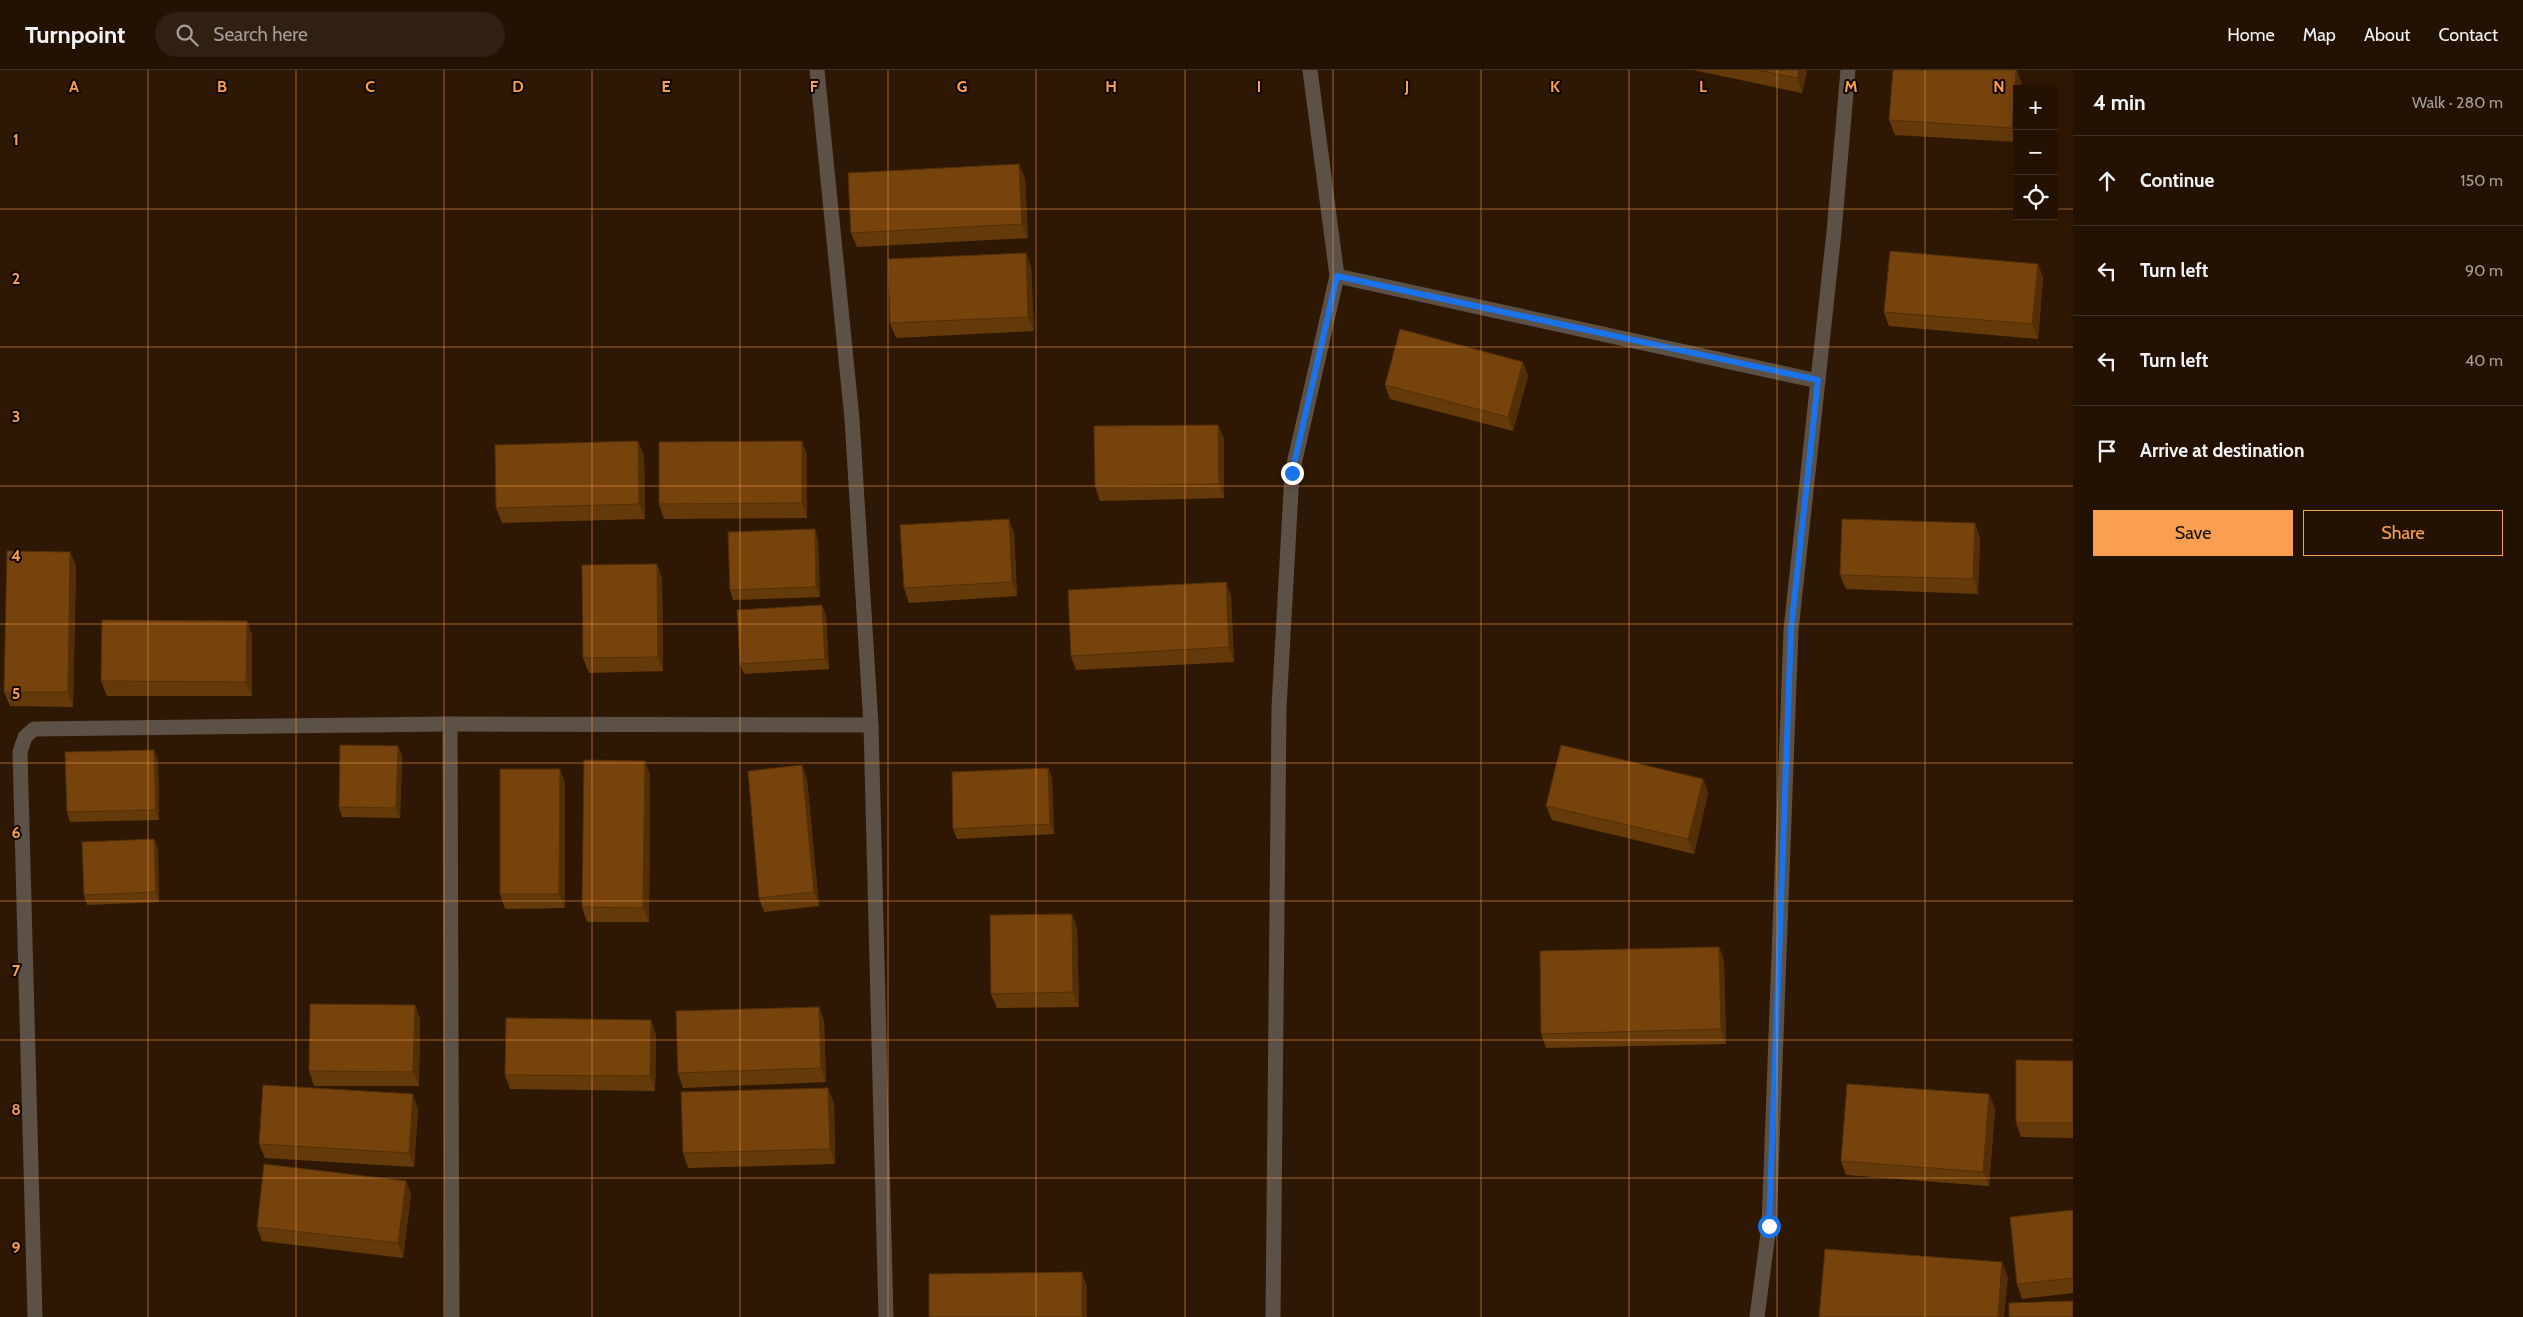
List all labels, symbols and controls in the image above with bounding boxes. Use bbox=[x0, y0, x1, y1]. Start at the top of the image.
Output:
search box bbox=[155, 12, 505, 57]
text: Turnpoint bbox=[25, 20, 125, 49]
icon: search bbox=[173, 21, 201, 49]
text: Search here bbox=[213, 23, 308, 46]
text: Home bbox=[2227, 24, 2275, 46]
text: Map bbox=[2303, 24, 2336, 46]
text: About bbox=[2364, 24, 2410, 46]
text: Contact bbox=[2438, 24, 2498, 46]
text: A bbox=[69, 77, 79, 96]
text: B bbox=[217, 77, 227, 96]
text: C bbox=[365, 77, 375, 96]
text: D bbox=[512, 77, 524, 96]
text: E bbox=[661, 77, 671, 96]
text: F bbox=[810, 77, 819, 96]
text: G bbox=[957, 77, 967, 96]
text: H bbox=[1105, 77, 1117, 96]
text: I bbox=[1257, 77, 1261, 96]
text: J bbox=[1404, 77, 1409, 96]
text: K bbox=[1550, 77, 1560, 96]
text: L bbox=[1699, 77, 1707, 96]
text: M bbox=[1844, 77, 1858, 96]
text: N bbox=[1993, 77, 2005, 96]
map controls bbox=[2013, 85, 2058, 220]
button: + bbox=[2013, 85, 2058, 130]
text: 4 min bbox=[2093, 90, 2146, 115]
text: Walk · 280 m bbox=[2412, 93, 2503, 112]
text: 1 bbox=[13, 130, 19, 149]
button: − bbox=[2013, 130, 2058, 175]
icon: ahead bbox=[2093, 167, 2121, 195]
text: Continue bbox=[2140, 169, 2214, 192]
text: 150 m bbox=[2460, 171, 2503, 190]
button: locate bbox=[2013, 175, 2058, 220]
icon: left bbox=[2093, 257, 2121, 285]
text: Turn left bbox=[2140, 259, 2208, 282]
text: 90 m bbox=[2465, 261, 2503, 280]
text: 2 bbox=[12, 269, 20, 288]
icon: left bbox=[2093, 347, 2121, 375]
text: Turn left bbox=[2140, 349, 2208, 372]
text: 40 m bbox=[2465, 351, 2503, 370]
text: 3 bbox=[12, 407, 20, 426]
icon: arrive bbox=[2093, 437, 2121, 465]
text: Arrive at destination bbox=[2140, 439, 2304, 462]
route end bbox=[1281, 462, 1304, 485]
button: Save bbox=[2093, 510, 2293, 556]
button: Share bbox=[2303, 510, 2503, 556]
text: 4 bbox=[11, 546, 21, 565]
text: 5 bbox=[12, 684, 20, 703]
text: 6 bbox=[12, 823, 21, 842]
text: 7 bbox=[12, 961, 21, 980]
text: 8 bbox=[11, 1100, 21, 1119]
route start bbox=[1758, 1215, 1781, 1238]
text: 9 bbox=[12, 1238, 21, 1257]

